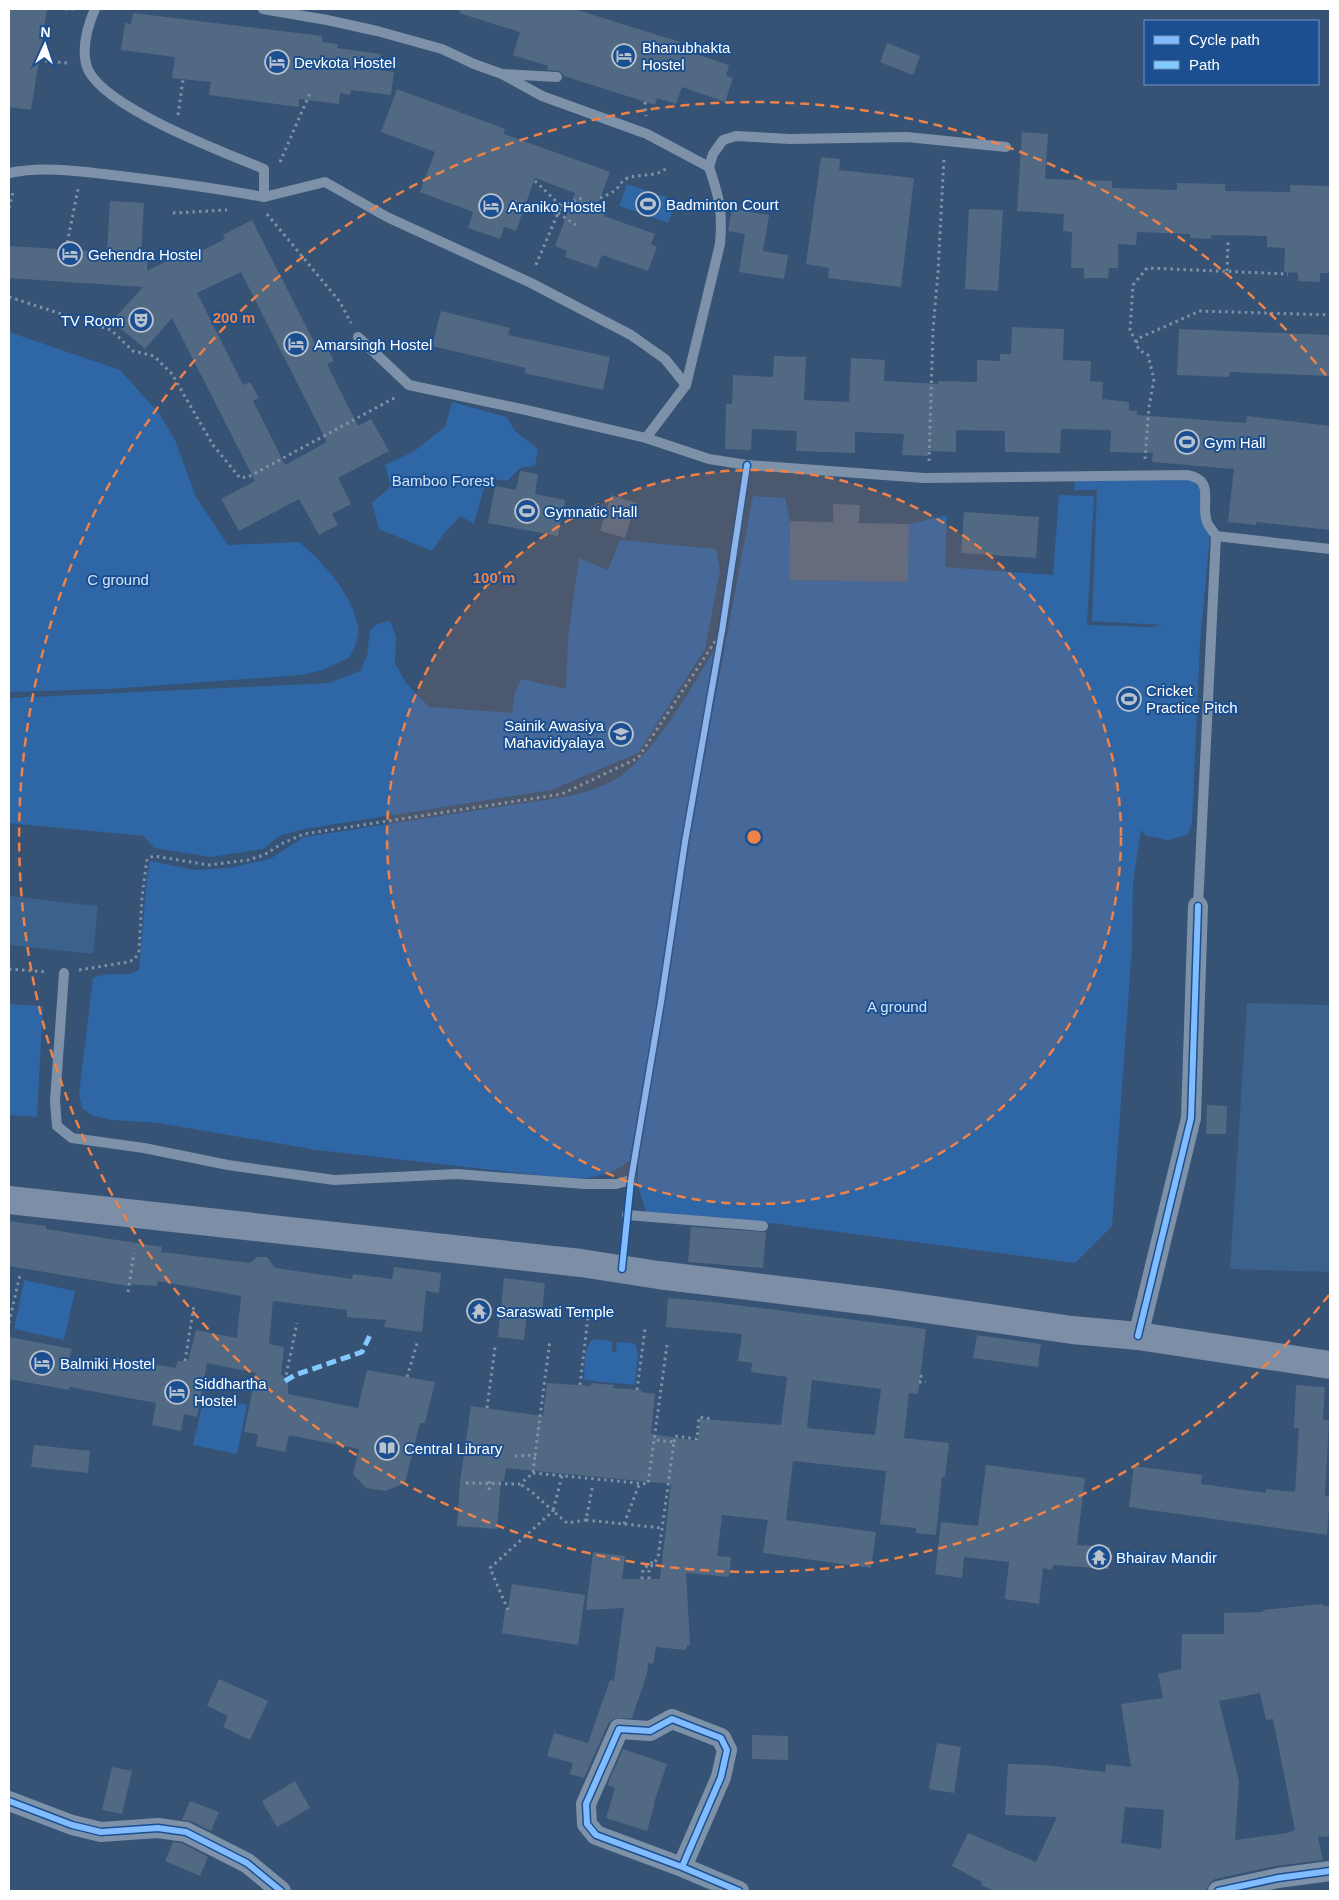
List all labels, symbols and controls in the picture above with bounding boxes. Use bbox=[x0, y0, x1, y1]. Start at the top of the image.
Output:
north arrow bbox=[20, 20, 70, 70]
legend bbox=[1144, 20, 1319, 85]
text: N bbox=[40, 24, 51, 40]
text: Cycle path bbox=[1189, 31, 1260, 48]
place label: Bhanubhakta Hostel bbox=[642, 39, 731, 73]
hotel icon: Bhanubhakta Hostel bbox=[611, 43, 637, 69]
hotel icon: Devkota Hostel bbox=[264, 49, 290, 75]
place label: Devkota Hostel bbox=[294, 54, 396, 71]
text: Path bbox=[1189, 56, 1220, 73]
sports icon: Badminton Court bbox=[635, 191, 661, 217]
hotel icon: Araniko Hostel bbox=[478, 193, 504, 219]
place label: Badminton Court bbox=[666, 196, 779, 213]
place label: Araniko Hostel bbox=[508, 198, 606, 215]
hotel icon: Gehendra Hostel bbox=[57, 241, 83, 267]
place label: Gehendra Hostel bbox=[88, 246, 201, 263]
theatre icon: TV Room bbox=[128, 307, 154, 333]
text: 200 m bbox=[213, 309, 255, 326]
place label: TV Room bbox=[61, 312, 124, 329]
hotel icon: Amarsingh Hostel bbox=[283, 331, 309, 357]
place label: Amarsingh Hostel bbox=[314, 336, 432, 353]
sports icon: Gym Hall bbox=[1174, 429, 1200, 455]
place label: Gym Hall bbox=[1204, 434, 1266, 451]
park label: Bamboo Forest bbox=[392, 472, 495, 489]
sports icon: Gymnatic Hall bbox=[514, 498, 540, 524]
place label: Gymnatic Hall bbox=[544, 503, 637, 520]
text: 100 m bbox=[473, 569, 515, 586]
park label: C ground bbox=[87, 571, 149, 588]
place label: Cricket Practice Pitch bbox=[1146, 682, 1238, 716]
sports icon: Cricket Practice Pitch bbox=[1116, 686, 1142, 712]
place label: Sainik Awasiya Mahavidyalaya bbox=[504, 717, 605, 751]
school or university icon: Sainik Awasiya Mahavidyalaya bbox=[608, 721, 634, 747]
centre of rings bbox=[745, 828, 763, 846]
park label: A ground bbox=[867, 998, 927, 1015]
temple icon: Saraswati Temple bbox=[466, 1298, 492, 1324]
place label: Saraswati Temple bbox=[496, 1303, 614, 1320]
hotel icon: Balmiki Hostel bbox=[29, 1350, 55, 1376]
place label: Balmiki Hostel bbox=[60, 1355, 155, 1372]
place label: Siddhartha Hostel bbox=[194, 1375, 267, 1409]
hotel icon: Siddhartha Hostel bbox=[164, 1379, 190, 1405]
library icon: Central Library bbox=[374, 1435, 400, 1461]
place label: Central Library bbox=[404, 1440, 503, 1457]
temple icon: Bhairav Mandir bbox=[1086, 1544, 1112, 1570]
place label: Bhairav Mandir bbox=[1116, 1549, 1217, 1566]

